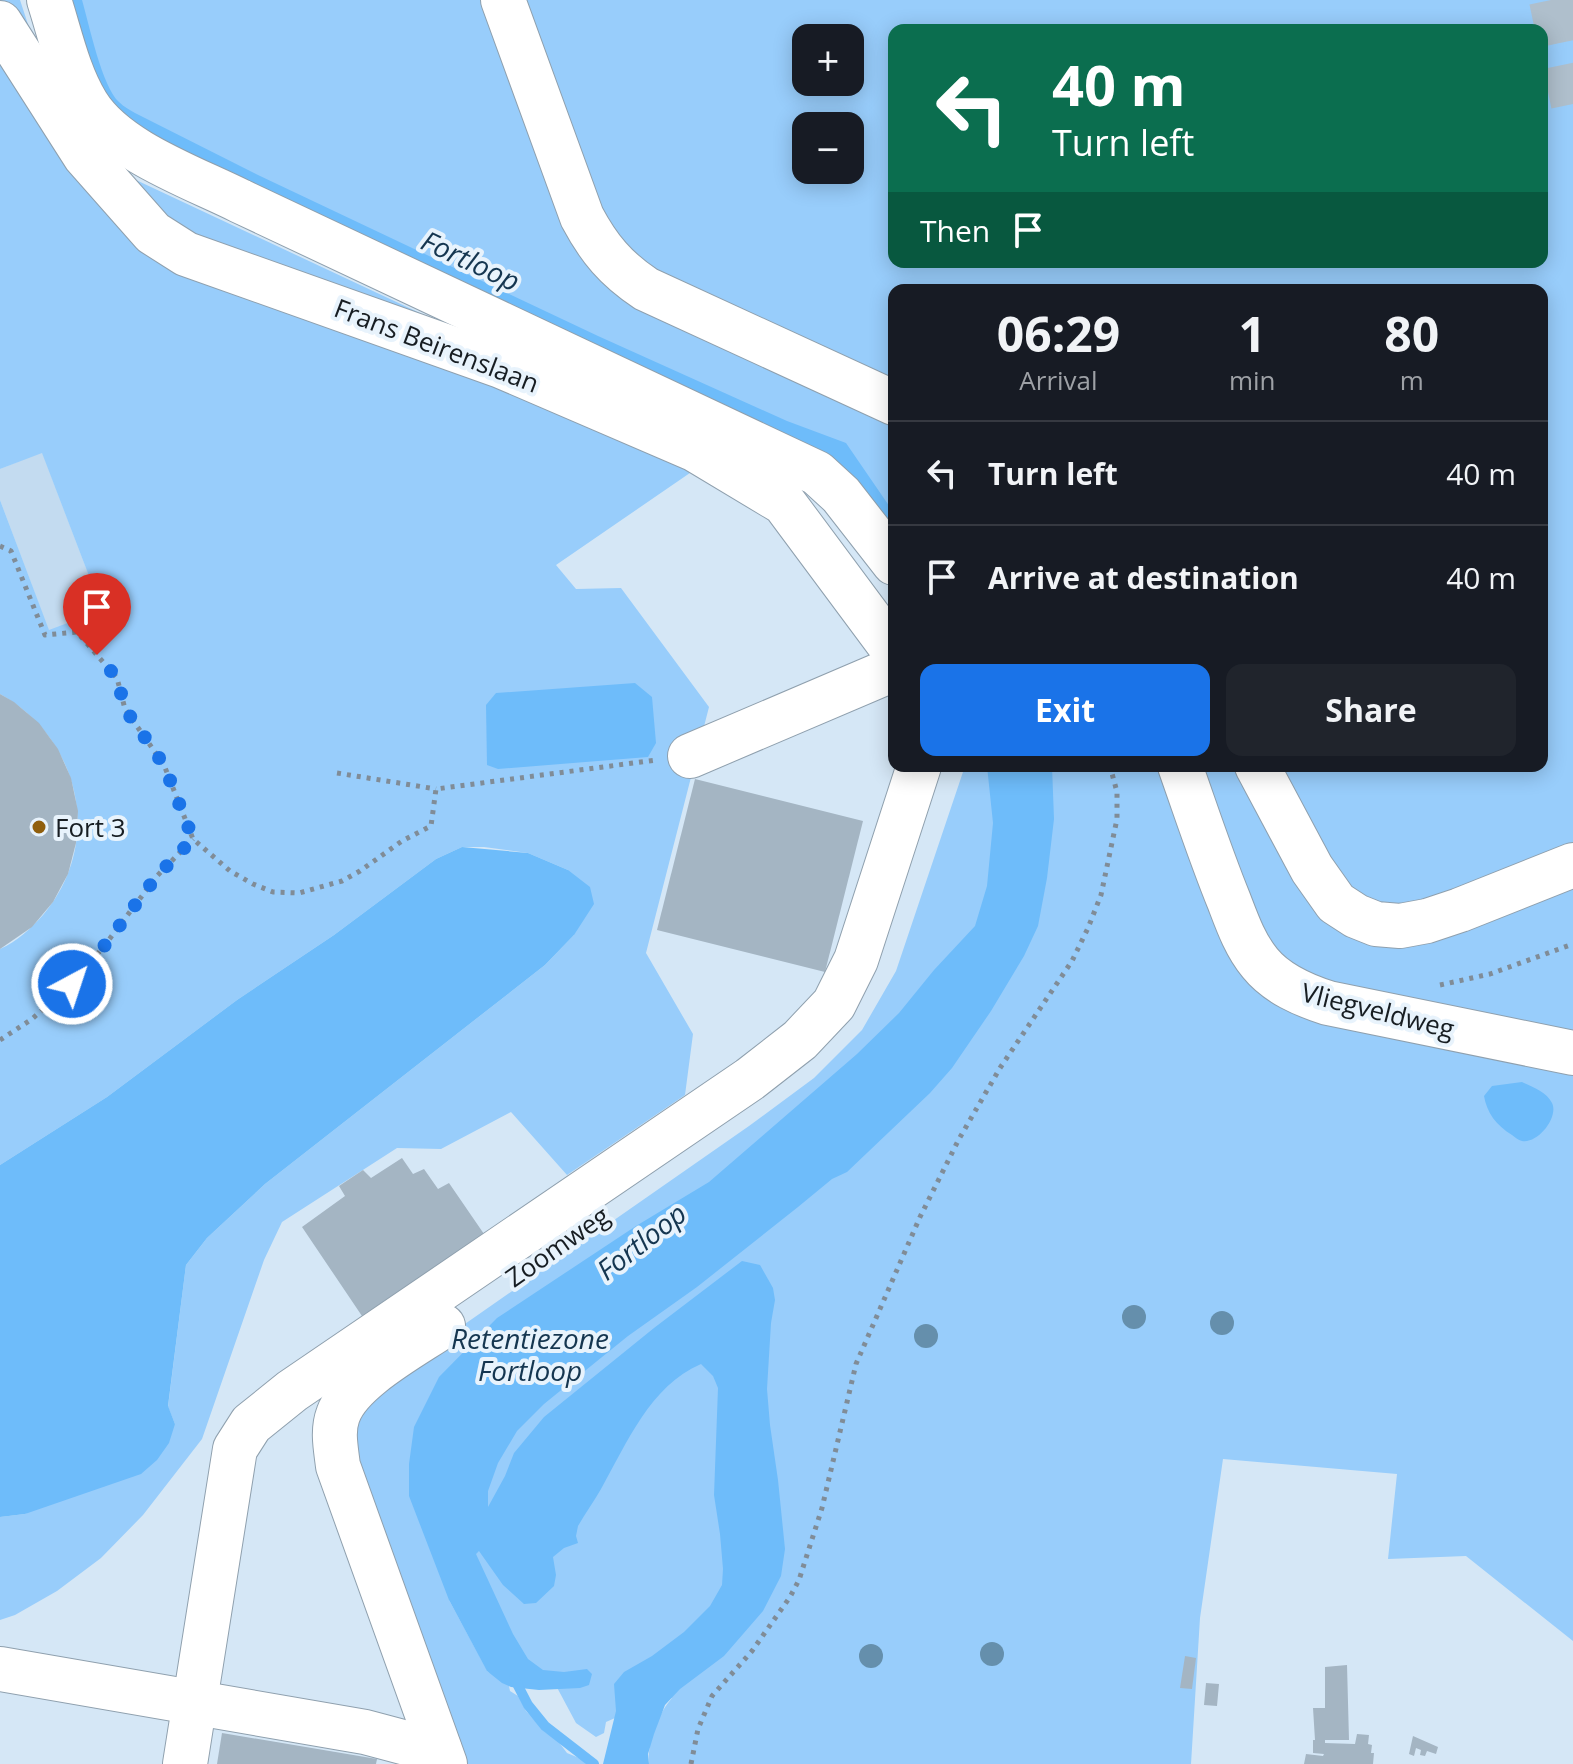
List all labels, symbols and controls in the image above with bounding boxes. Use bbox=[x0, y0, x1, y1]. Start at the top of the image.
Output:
map controls bbox=[792, 24, 864, 184]
button: + bbox=[792, 24, 864, 96]
text: 40 m bbox=[1052, 46, 1186, 122]
icon: left bbox=[920, 56, 1024, 160]
button: − bbox=[792, 112, 864, 184]
text: Turn left bbox=[1052, 118, 1194, 167]
icon: arrive bbox=[1006, 208, 1050, 252]
text: Then bbox=[920, 210, 990, 251]
water label: Fortloop bbox=[416, 221, 526, 299]
street label: Frans Beirenslaan bbox=[329, 289, 545, 401]
text: 06:29 bbox=[997, 301, 1120, 366]
text: 1 bbox=[1239, 301, 1266, 366]
text: 80 bbox=[1384, 301, 1439, 366]
text: Arrival bbox=[1019, 362, 1098, 398]
text: min bbox=[1229, 362, 1276, 398]
text: m bbox=[1400, 362, 1424, 398]
icon: left bbox=[920, 451, 964, 495]
text: Turn left bbox=[988, 453, 1118, 494]
text: 40 m bbox=[1446, 453, 1516, 494]
icon: arrive bbox=[920, 555, 964, 599]
text: Arrive at destination bbox=[988, 557, 1299, 598]
text: 40 m bbox=[1446, 557, 1516, 598]
pin bbox=[63, 573, 131, 655]
icon: arrive bbox=[75, 585, 119, 629]
button: Exit bbox=[920, 664, 1210, 756]
button: Share bbox=[1226, 664, 1516, 756]
place label: Fort 3 bbox=[55, 809, 126, 845]
marker: Fort 3 bbox=[30, 818, 48, 836]
position arrow bbox=[30, 942, 114, 1026]
street label: Vliegveldweg bbox=[1298, 974, 1458, 1046]
water label: Fortloop bbox=[588, 1194, 694, 1288]
street label: Zoomweg bbox=[498, 1197, 616, 1295]
water label: Retentiezone Fortloop bbox=[451, 1319, 609, 1389]

